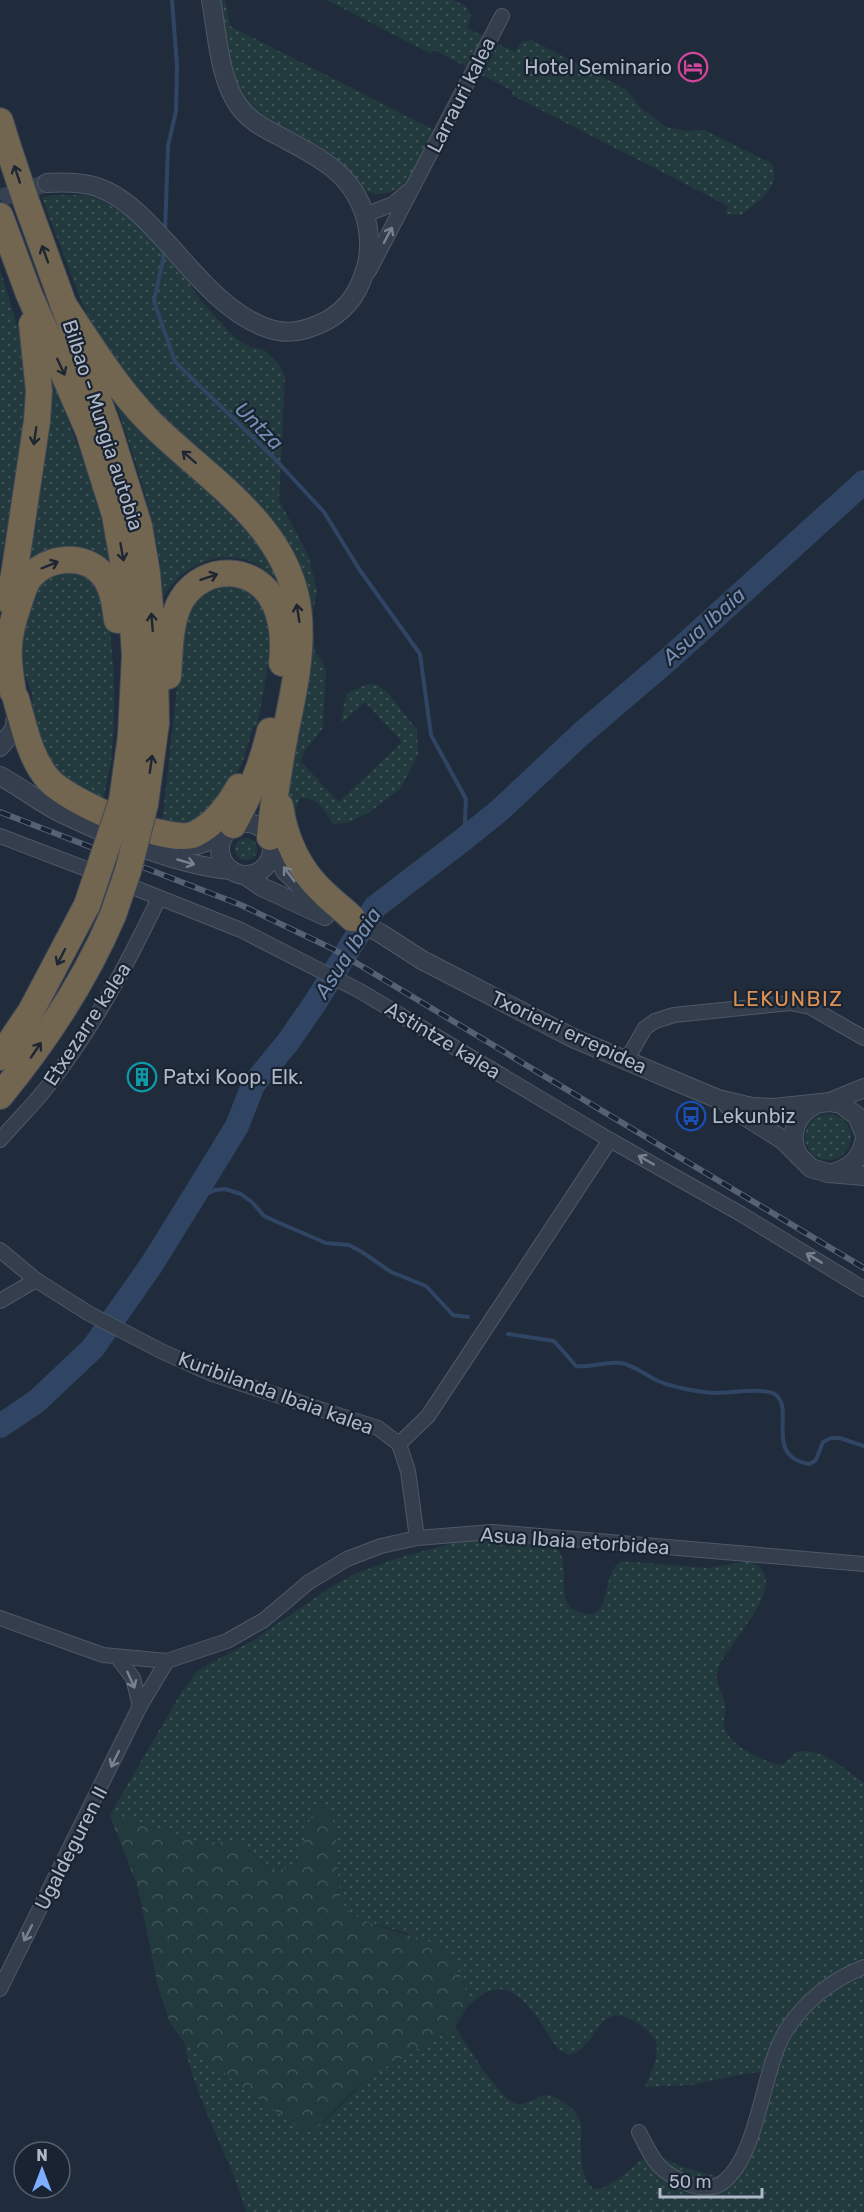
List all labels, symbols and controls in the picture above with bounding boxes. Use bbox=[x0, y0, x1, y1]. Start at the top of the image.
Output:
street label: Larrauri kalea bbox=[422, 33, 500, 157]
hotel icon: Hotel Seminario bbox=[677, 51, 709, 83]
place label: Hotel Seminario bbox=[524, 55, 672, 79]
one-way arrow bbox=[10, 165, 21, 184]
one-way arrow bbox=[383, 226, 395, 244]
one-way arrow bbox=[39, 245, 50, 264]
street label: Bilbao - Mungia autobia bbox=[58, 317, 148, 533]
one-way arrow bbox=[55, 358, 67, 376]
water label: Untza bbox=[230, 396, 289, 455]
one-way arrow bbox=[30, 426, 41, 445]
one-way arrow bbox=[182, 450, 197, 464]
one-way arrow bbox=[117, 541, 128, 561]
one-way arrow bbox=[40, 559, 58, 570]
one-way arrow bbox=[199, 571, 218, 582]
water label: Asua Ibaia bbox=[656, 582, 750, 670]
one-way arrow bbox=[292, 604, 303, 623]
one-way arrow bbox=[146, 613, 157, 633]
one-way arrow bbox=[146, 754, 157, 774]
one-way arrow bbox=[176, 856, 195, 868]
one-way arrow bbox=[283, 867, 296, 883]
water label: Asua Ibaia bbox=[309, 903, 386, 1004]
one-way arrow bbox=[55, 947, 66, 965]
street label: Etxezarre kalea bbox=[38, 958, 136, 1090]
street label: Txorierri errepidea bbox=[487, 985, 651, 1079]
district label: LEKUNBIZ bbox=[733, 986, 843, 1011]
street label: Astintze kalea bbox=[381, 996, 505, 1084]
one-way arrow bbox=[30, 1042, 42, 1059]
building icon: Patxi Koop. Elk. bbox=[126, 1061, 158, 1093]
place label: Patxi Koop. Elk. bbox=[163, 1065, 303, 1089]
bus stop icon: Lekunbiz bbox=[675, 1100, 707, 1132]
place label: Lekunbiz bbox=[712, 1104, 796, 1128]
one-way arrow bbox=[638, 1154, 655, 1166]
one-way arrow bbox=[806, 1252, 823, 1264]
street label: Kuribilanda Ibaia kalea bbox=[175, 1346, 377, 1440]
street label: Asua Ibaia etorbidea bbox=[480, 1522, 670, 1560]
one-way arrow bbox=[126, 1670, 138, 1688]
one-way arrow bbox=[109, 1749, 120, 1767]
street label: Ugaldeguren II bbox=[30, 1782, 112, 1914]
one-way arrow bbox=[22, 1924, 33, 1942]
north arrow bbox=[12, 2140, 72, 2200]
text: N bbox=[36, 2146, 48, 2165]
scale bar bbox=[660, 2161, 762, 2199]
text: 50 m bbox=[669, 2171, 712, 2193]

